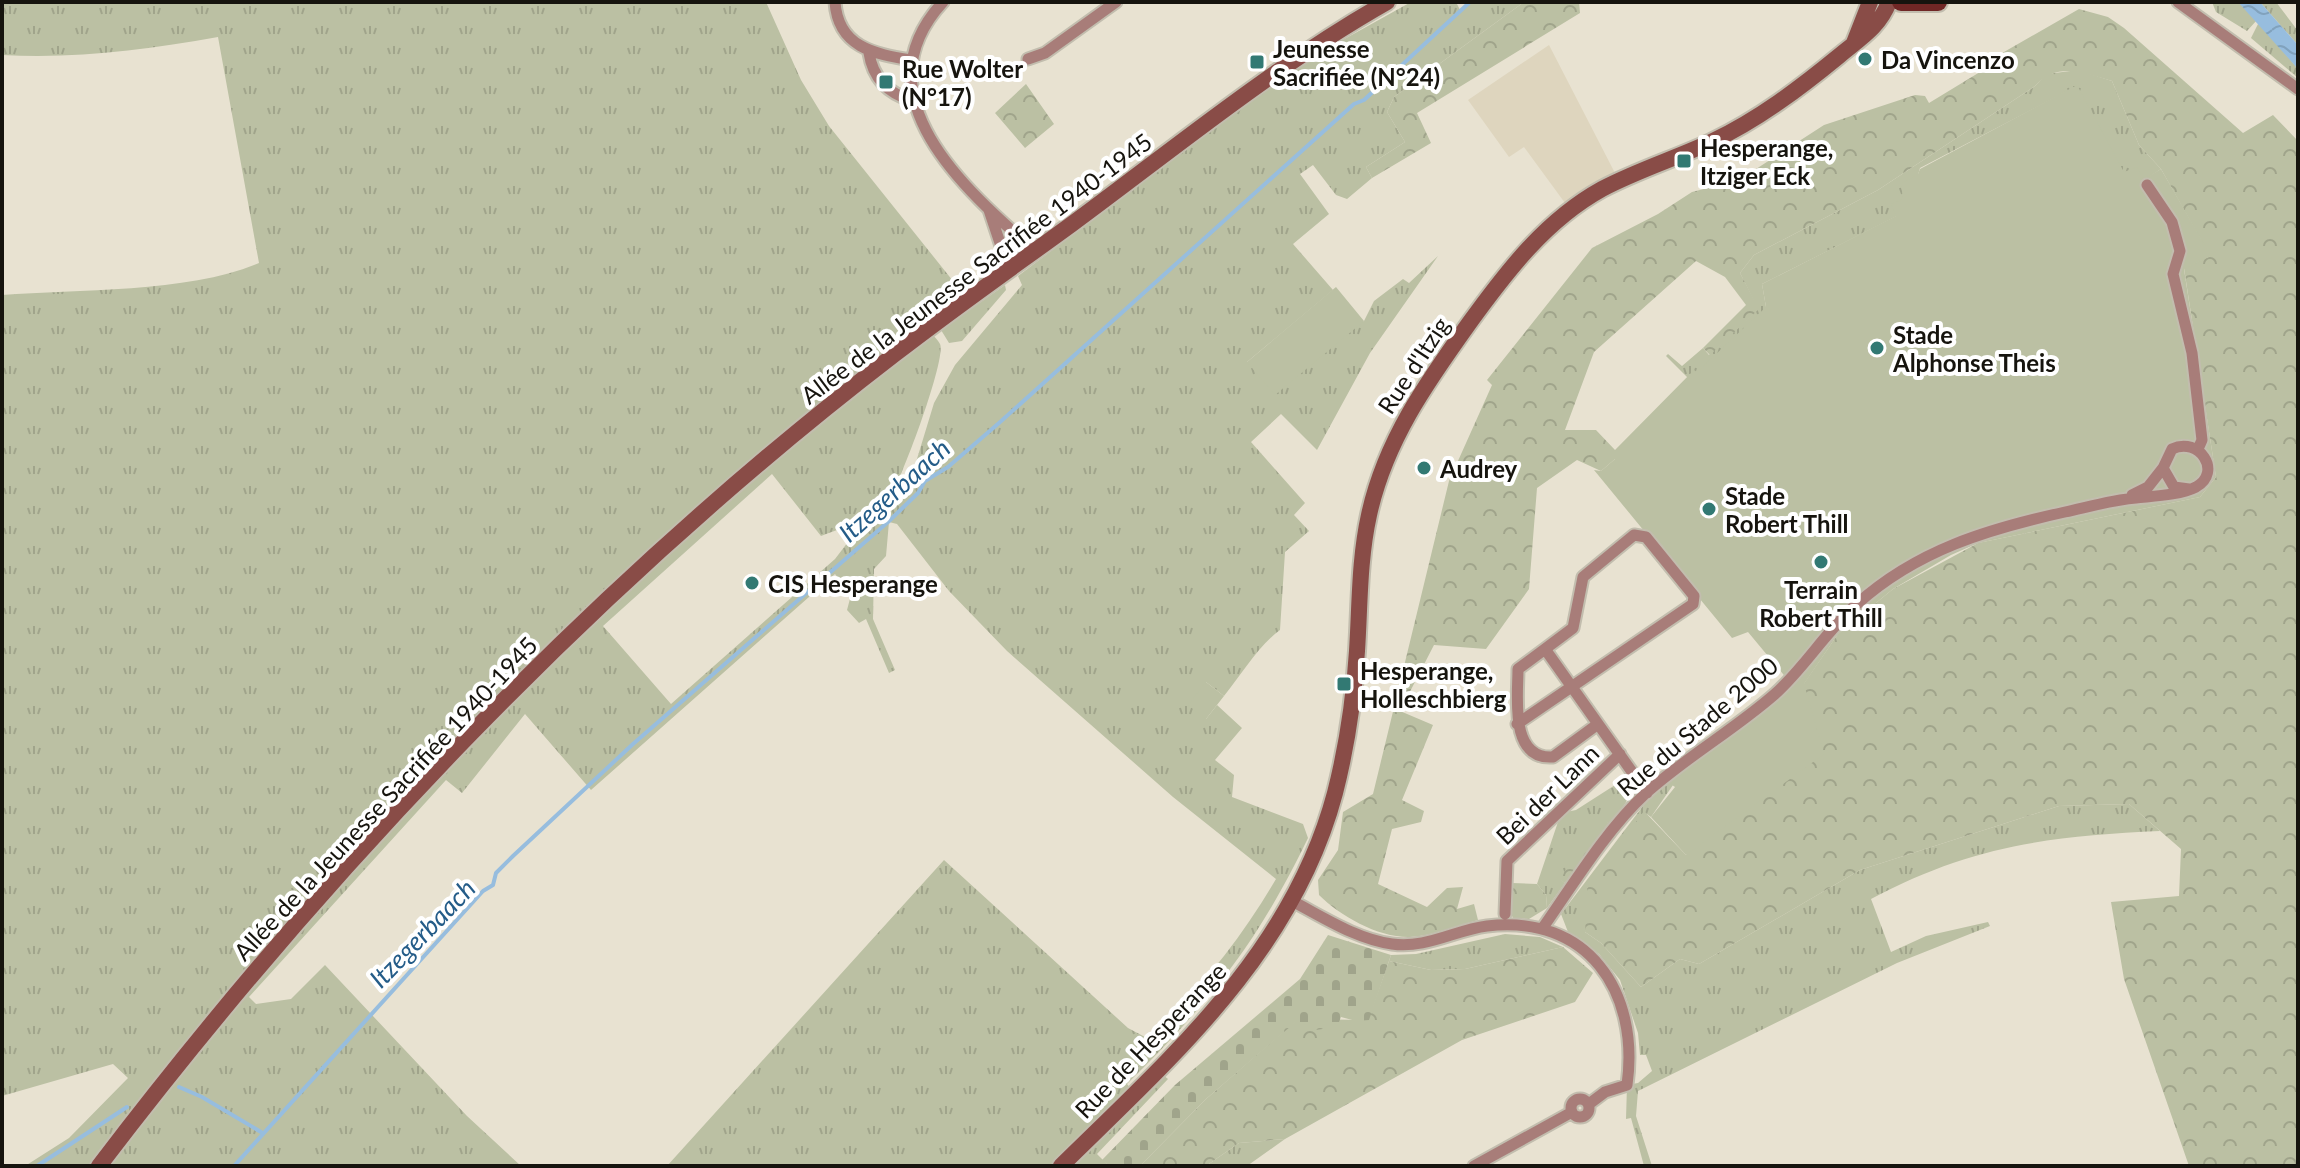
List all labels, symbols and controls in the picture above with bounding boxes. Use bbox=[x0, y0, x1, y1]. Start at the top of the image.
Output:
place label: Jeunesse Sacrifiée (N°24) bbox=[1273, 34, 1440, 91]
place label: Da Vincenzo bbox=[1881, 45, 2015, 74]
marker: Da Vincenzo bbox=[1856, 50, 1874, 68]
marker: Jeunesse Sacrifiée (N°24) bbox=[1248, 53, 1266, 71]
place label: Rue Wolter (N°17) bbox=[902, 54, 1023, 111]
marker: Rue Wolter (N°17) bbox=[877, 73, 895, 91]
street label: Allée de la Jeunesse Sacrifiée 1940-1945 bbox=[795, 126, 1157, 410]
place label: Hesperange, Itziger Eck bbox=[1700, 133, 1833, 190]
marker: Hesperange, Itziger Eck bbox=[1675, 152, 1693, 170]
street label: Rue d'Itzig bbox=[1371, 311, 1455, 419]
place label: Stade Alphonse Theis bbox=[1892, 320, 2056, 377]
marker: Stade Alphonse Theis bbox=[1868, 339, 1886, 357]
water label: Itzegerbaach bbox=[832, 432, 956, 548]
place label: Audrey bbox=[1439, 454, 1518, 483]
marker: Audrey bbox=[1415, 459, 1433, 477]
place label: Stade Robert Thill bbox=[1725, 481, 1849, 538]
marker: Stade Robert Thill bbox=[1700, 500, 1718, 518]
marker: Terrain Robert Thill bbox=[1812, 553, 1830, 571]
place label: CIS Hesperange bbox=[768, 569, 938, 598]
marker: CIS Hesperange bbox=[743, 574, 761, 592]
place label: Terrain Robert Thill bbox=[1759, 575, 1883, 632]
street label: Allée de la Jeunesse Sacrifiée 1940-1945 bbox=[227, 630, 543, 966]
street label: Rue du Stade 2000 bbox=[1611, 650, 1783, 802]
place label: Hesperange, Holleschbierg bbox=[1360, 656, 1507, 713]
marker: Hesperange, Holleschbierg bbox=[1335, 675, 1353, 693]
street label: Bei der Lann bbox=[1490, 738, 1604, 850]
water label: Itzegerbaach bbox=[362, 872, 482, 994]
street label: Rue de Hesperange bbox=[1068, 956, 1232, 1124]

